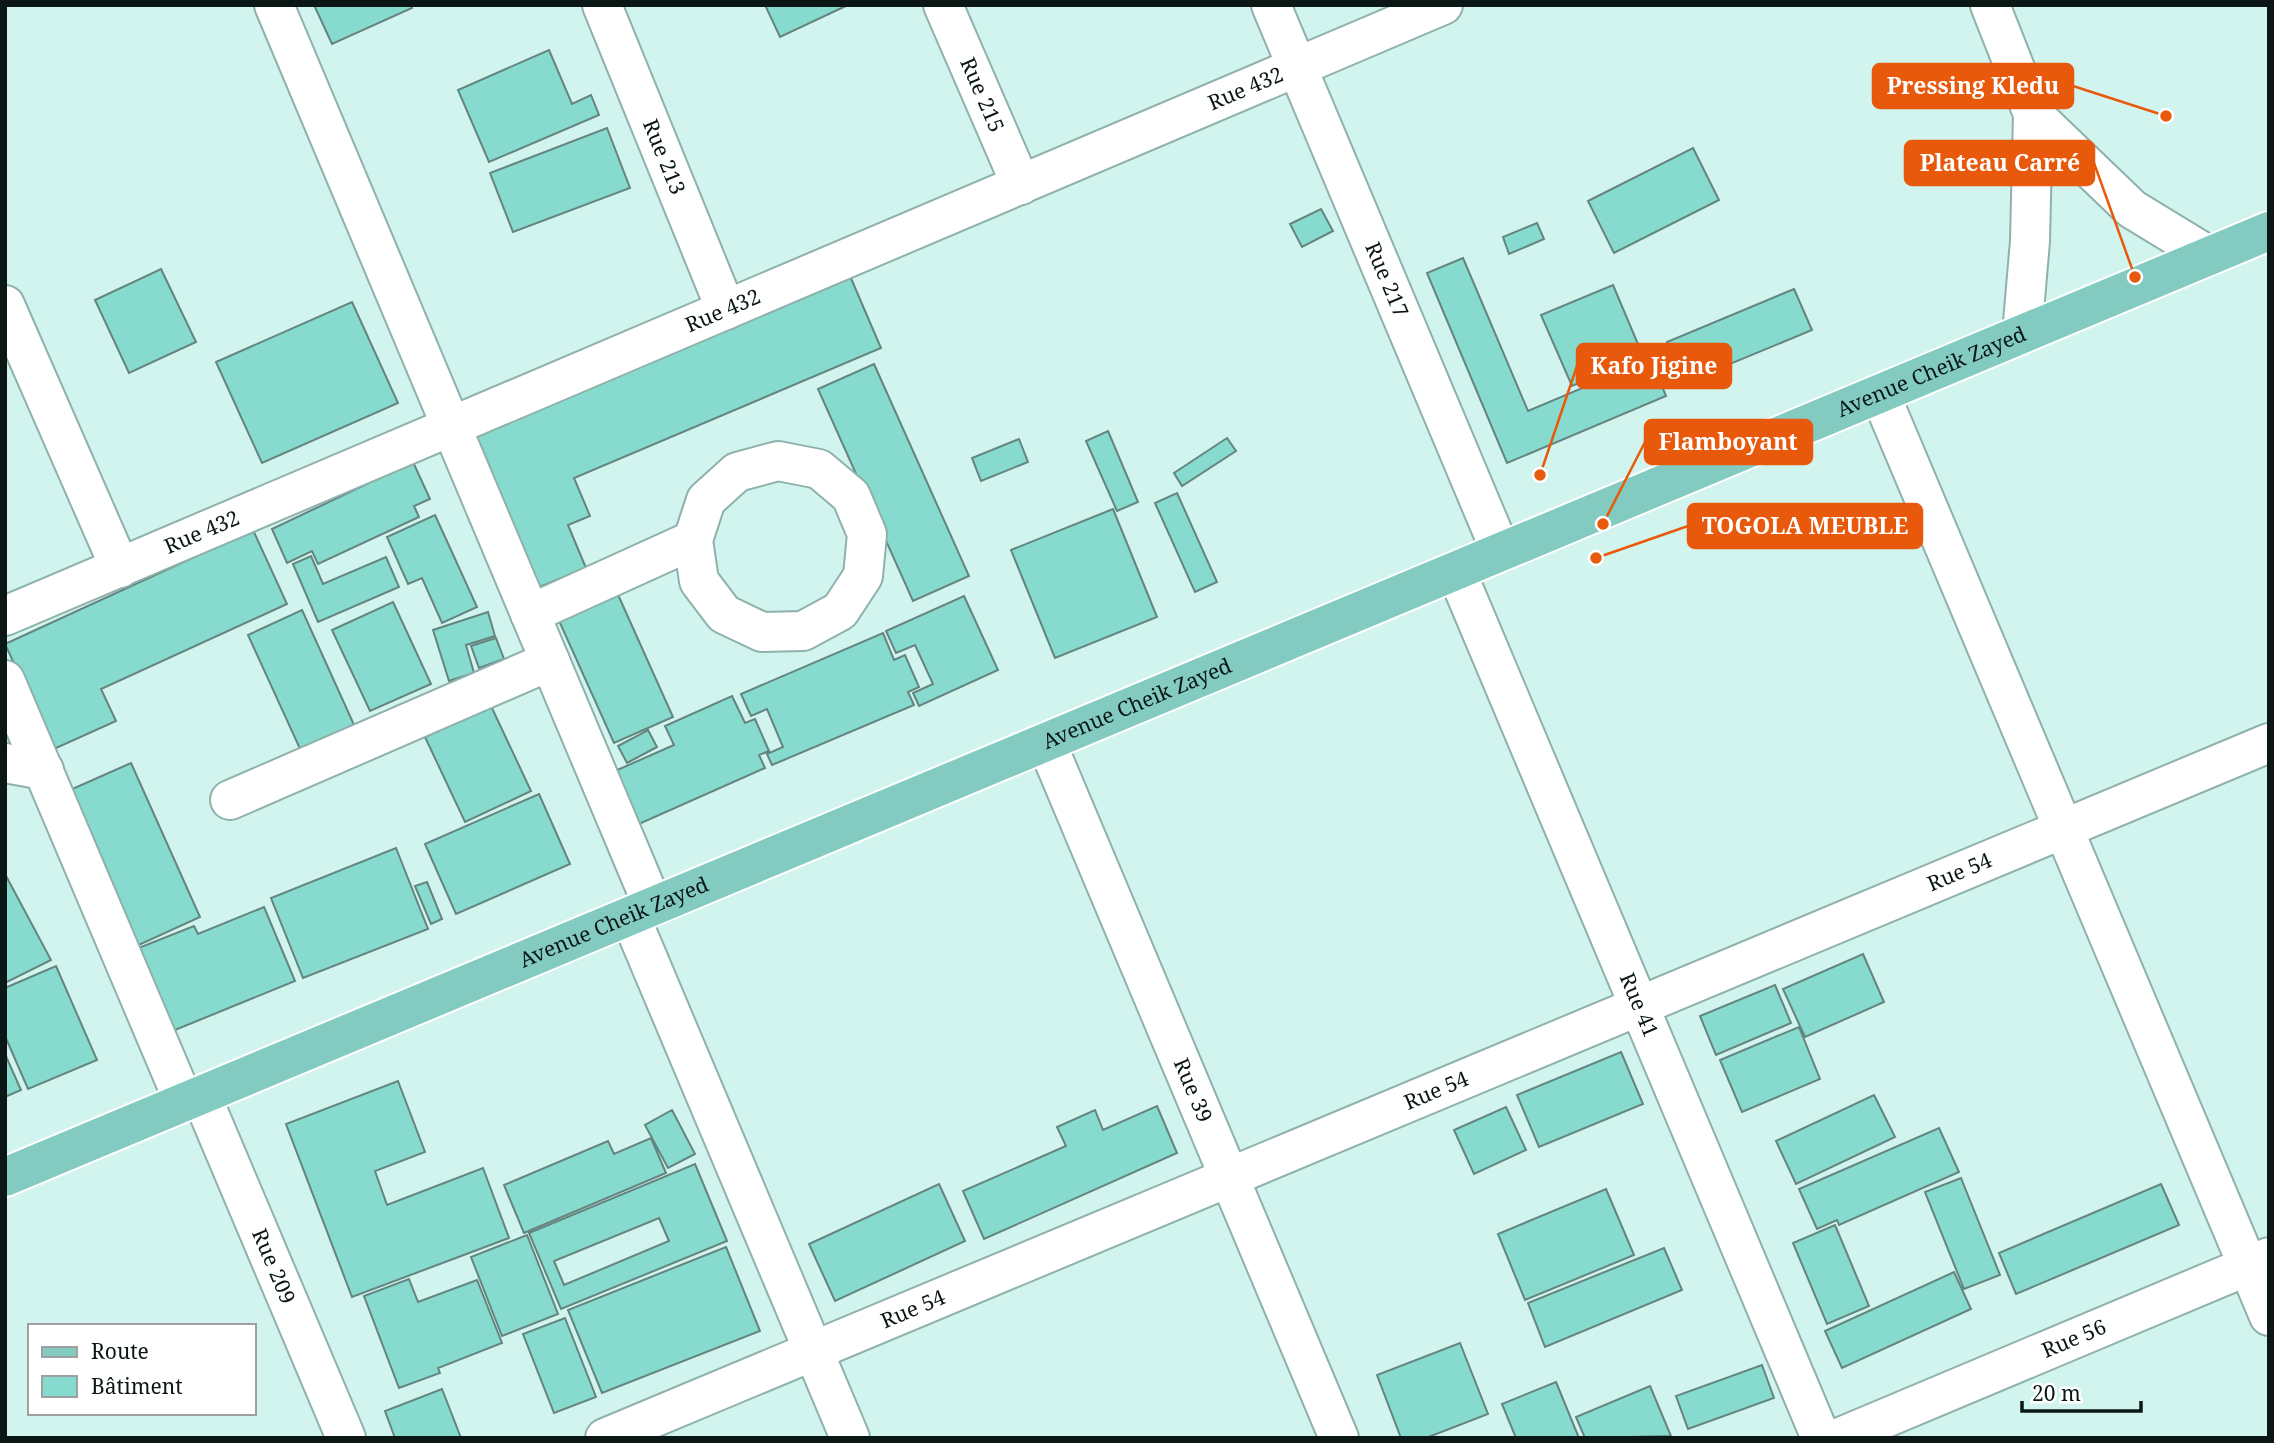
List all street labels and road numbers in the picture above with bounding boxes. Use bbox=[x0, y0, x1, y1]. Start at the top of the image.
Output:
street label: Rue 215 bbox=[954, 53, 1011, 136]
street label: Rue 432 bbox=[1203, 60, 1287, 116]
street label: Rue 213 bbox=[637, 115, 693, 198]
street label: Rue 217 bbox=[1359, 237, 1416, 321]
street label: Rue 432 bbox=[681, 282, 764, 338]
street label: Avenue Cheik Zayed bbox=[1832, 319, 2030, 423]
street label: Rue 432 bbox=[160, 503, 243, 560]
street label: Avenue Cheik Zayed bbox=[1038, 651, 1236, 755]
street label: Rue 54 bbox=[1923, 845, 1996, 897]
street label: Avenue Cheik Zayed bbox=[515, 870, 712, 974]
street label: Rue 41 bbox=[1614, 968, 1666, 1041]
street label: Rue 39 bbox=[1168, 1054, 1220, 1126]
street label: Rue 54 bbox=[1400, 1064, 1473, 1116]
street label: Rue 209 bbox=[246, 1224, 303, 1308]
street label: Rue 54 bbox=[876, 1282, 950, 1334]
street label: Rue 56 bbox=[2037, 1312, 2110, 1364]

